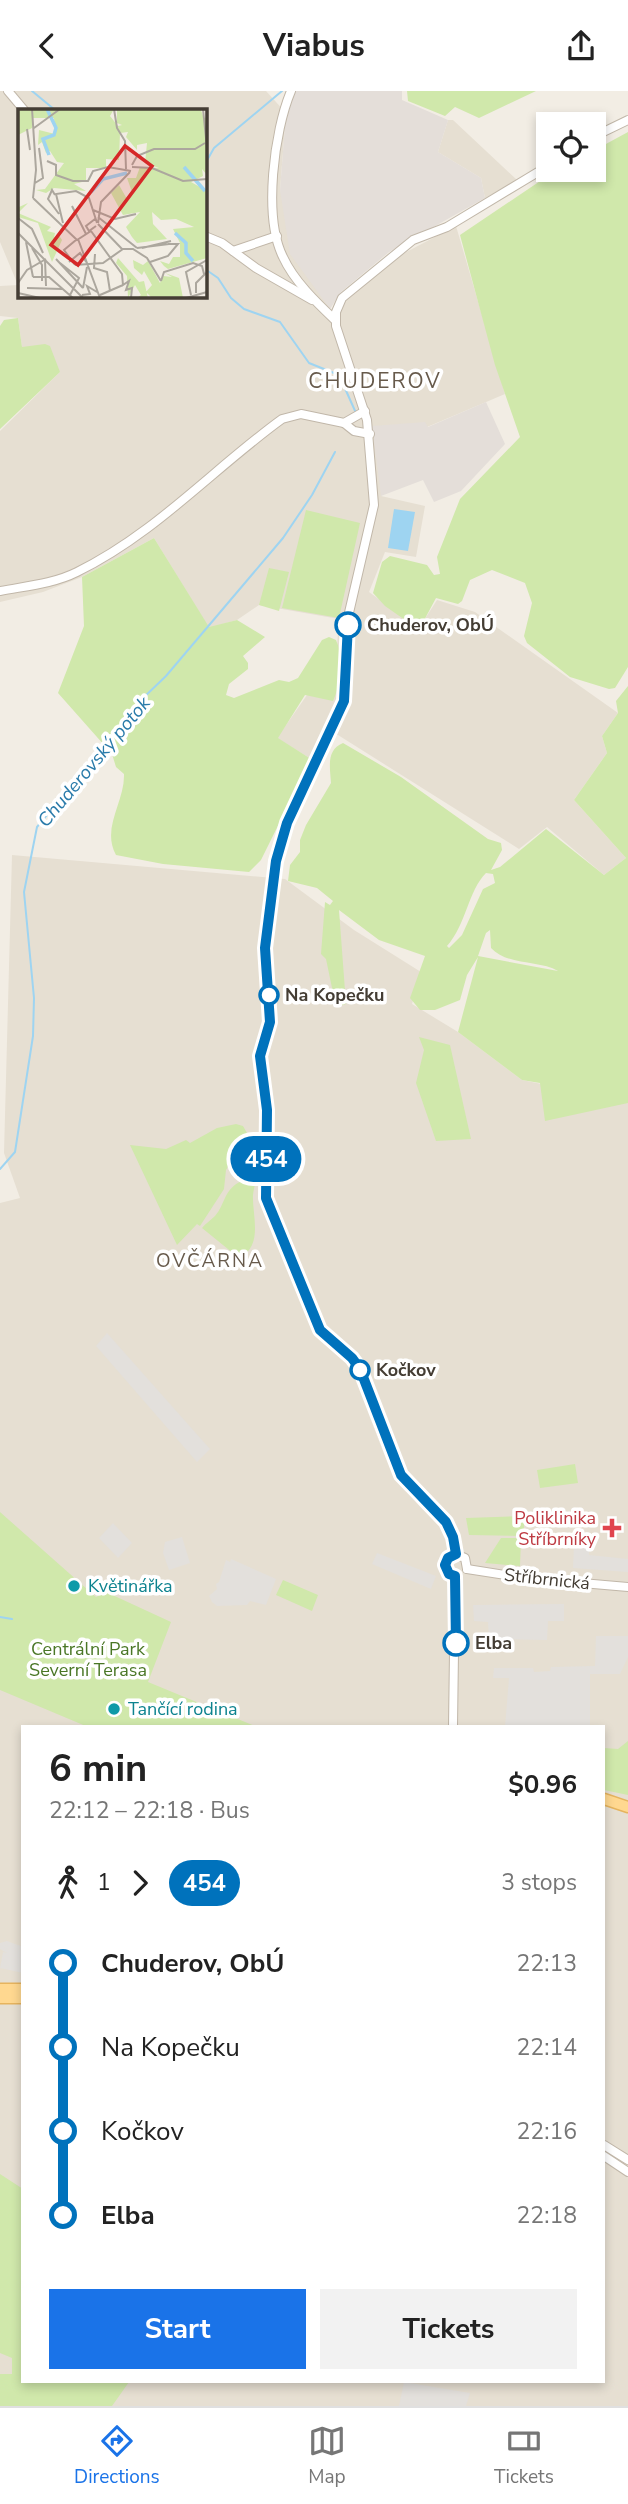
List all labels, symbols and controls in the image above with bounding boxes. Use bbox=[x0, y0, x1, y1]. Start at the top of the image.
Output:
text: Viabus bbox=[263, 24, 365, 67]
icon: back bbox=[28, 27, 66, 65]
icon: share bbox=[562, 27, 600, 65]
inset map bbox=[18, 109, 206, 297]
map controls bbox=[536, 112, 606, 182]
button: locate bbox=[536, 112, 606, 182]
district label: CHUDEROV bbox=[308, 367, 442, 395]
marker: Chuderov, ObÚ bbox=[335, 612, 361, 638]
place label: Chuderov, ObÚ bbox=[367, 613, 494, 637]
water label: Chuderovský potok bbox=[32, 691, 157, 833]
place label: Na Kopečku bbox=[285, 983, 384, 1007]
marker: Na Kopečku bbox=[259, 985, 279, 1005]
line badge: 454 bbox=[226, 1136, 306, 1182]
text: 454 bbox=[244, 1143, 288, 1175]
district label: OVČÁRNA bbox=[156, 1248, 264, 1274]
place label: Kočkov bbox=[376, 1358, 436, 1382]
marker: Kočkov bbox=[350, 1360, 370, 1380]
place label: Poliklinika Stříbrníky bbox=[514, 1506, 597, 1551]
marker: Poliklinika Stříbrníky bbox=[602, 1518, 622, 1538]
street label: Stříbrnická bbox=[503, 1563, 591, 1595]
place label: Květinářka bbox=[88, 1574, 173, 1598]
marker: Květinářka bbox=[66, 1578, 82, 1594]
marker: Elba bbox=[443, 1630, 469, 1656]
place label: Elba bbox=[475, 1631, 512, 1655]
park label: Centrální Park Severní Terasa bbox=[29, 1637, 147, 1682]
place label: Tančící rodina bbox=[128, 1697, 238, 1721]
marker: Tančící rodina bbox=[106, 1701, 122, 1717]
text: 6 min bbox=[49, 1743, 147, 1794]
text: $0.96 bbox=[508, 1767, 577, 1802]
text: 22:12 – 22:18 · Bus bbox=[49, 1795, 250, 1826]
icon: walk bbox=[49, 1864, 87, 1902]
icon: forward bbox=[121, 1864, 159, 1902]
text: 1 bbox=[97, 1867, 111, 1898]
text: 454 bbox=[183, 1867, 226, 1899]
text: 3 stops bbox=[501, 1867, 577, 1898]
text: Chuderov, ObÚ bbox=[101, 1946, 284, 1981]
text: 22:13 bbox=[517, 1948, 577, 1979]
text: Na Kopečku bbox=[101, 2030, 240, 2065]
text: 22:14 bbox=[517, 2032, 577, 2063]
text: Kočkov bbox=[101, 2114, 184, 2149]
text: 22:16 bbox=[517, 2116, 577, 2147]
text: Elba bbox=[101, 2198, 155, 2233]
text: 22:18 bbox=[517, 2200, 577, 2231]
button: Start bbox=[49, 2289, 306, 2369]
button: Tickets bbox=[320, 2289, 577, 2369]
tab: Directions bbox=[74, 2422, 160, 2490]
tab: Map bbox=[308, 2422, 346, 2490]
tab: Tickets bbox=[494, 2422, 554, 2490]

